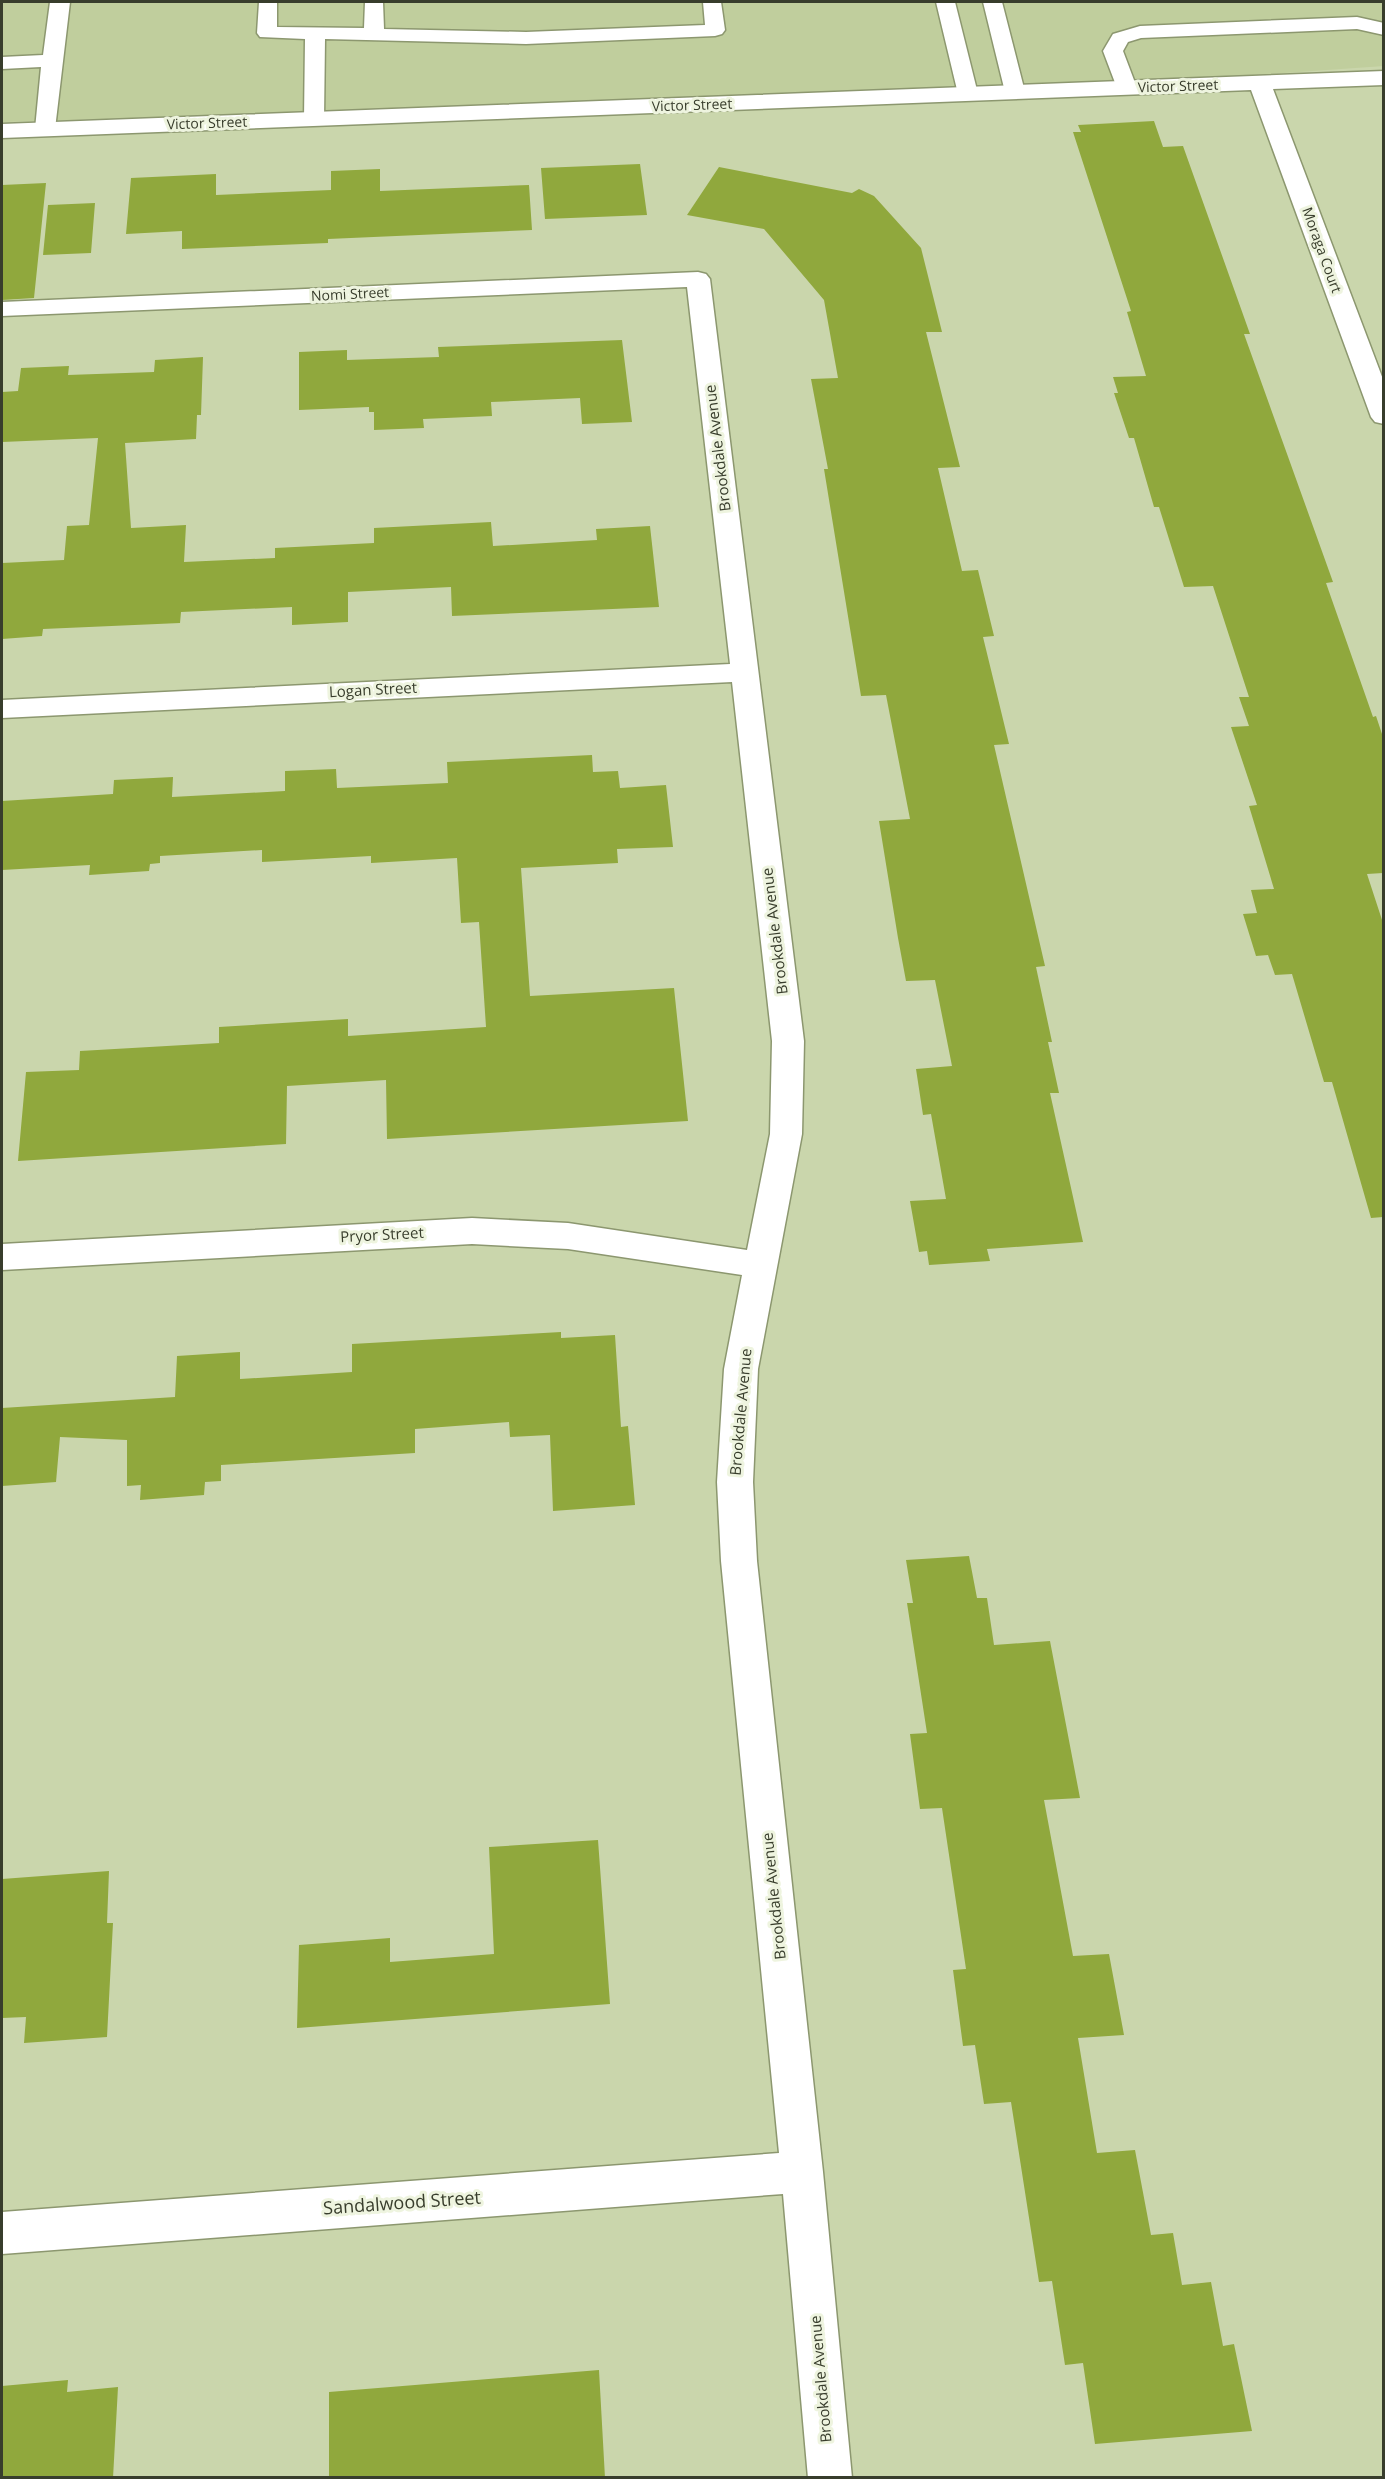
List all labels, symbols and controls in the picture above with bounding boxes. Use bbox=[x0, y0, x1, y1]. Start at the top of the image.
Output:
street label: Victor Street bbox=[1137, 75, 1219, 96]
street label: Victor Street bbox=[651, 94, 733, 115]
street label: Victor Street bbox=[166, 112, 248, 133]
street label: Moraga Court bbox=[1298, 204, 1347, 295]
street label: Nomi Street bbox=[310, 282, 390, 305]
street label: Brookdale Avenue bbox=[699, 384, 735, 513]
street label: Logan Street bbox=[328, 677, 418, 701]
street label: Brookdale Avenue bbox=[756, 867, 792, 996]
street label: Pryor Street bbox=[340, 1222, 424, 1246]
street label: Brookdale Avenue bbox=[724, 1347, 756, 1476]
street label: Brookdale Avenue bbox=[756, 1832, 790, 1961]
street label: Sandalwood Street bbox=[322, 2185, 482, 2219]
street label: Brookdale Avenue bbox=[804, 2315, 836, 2444]

